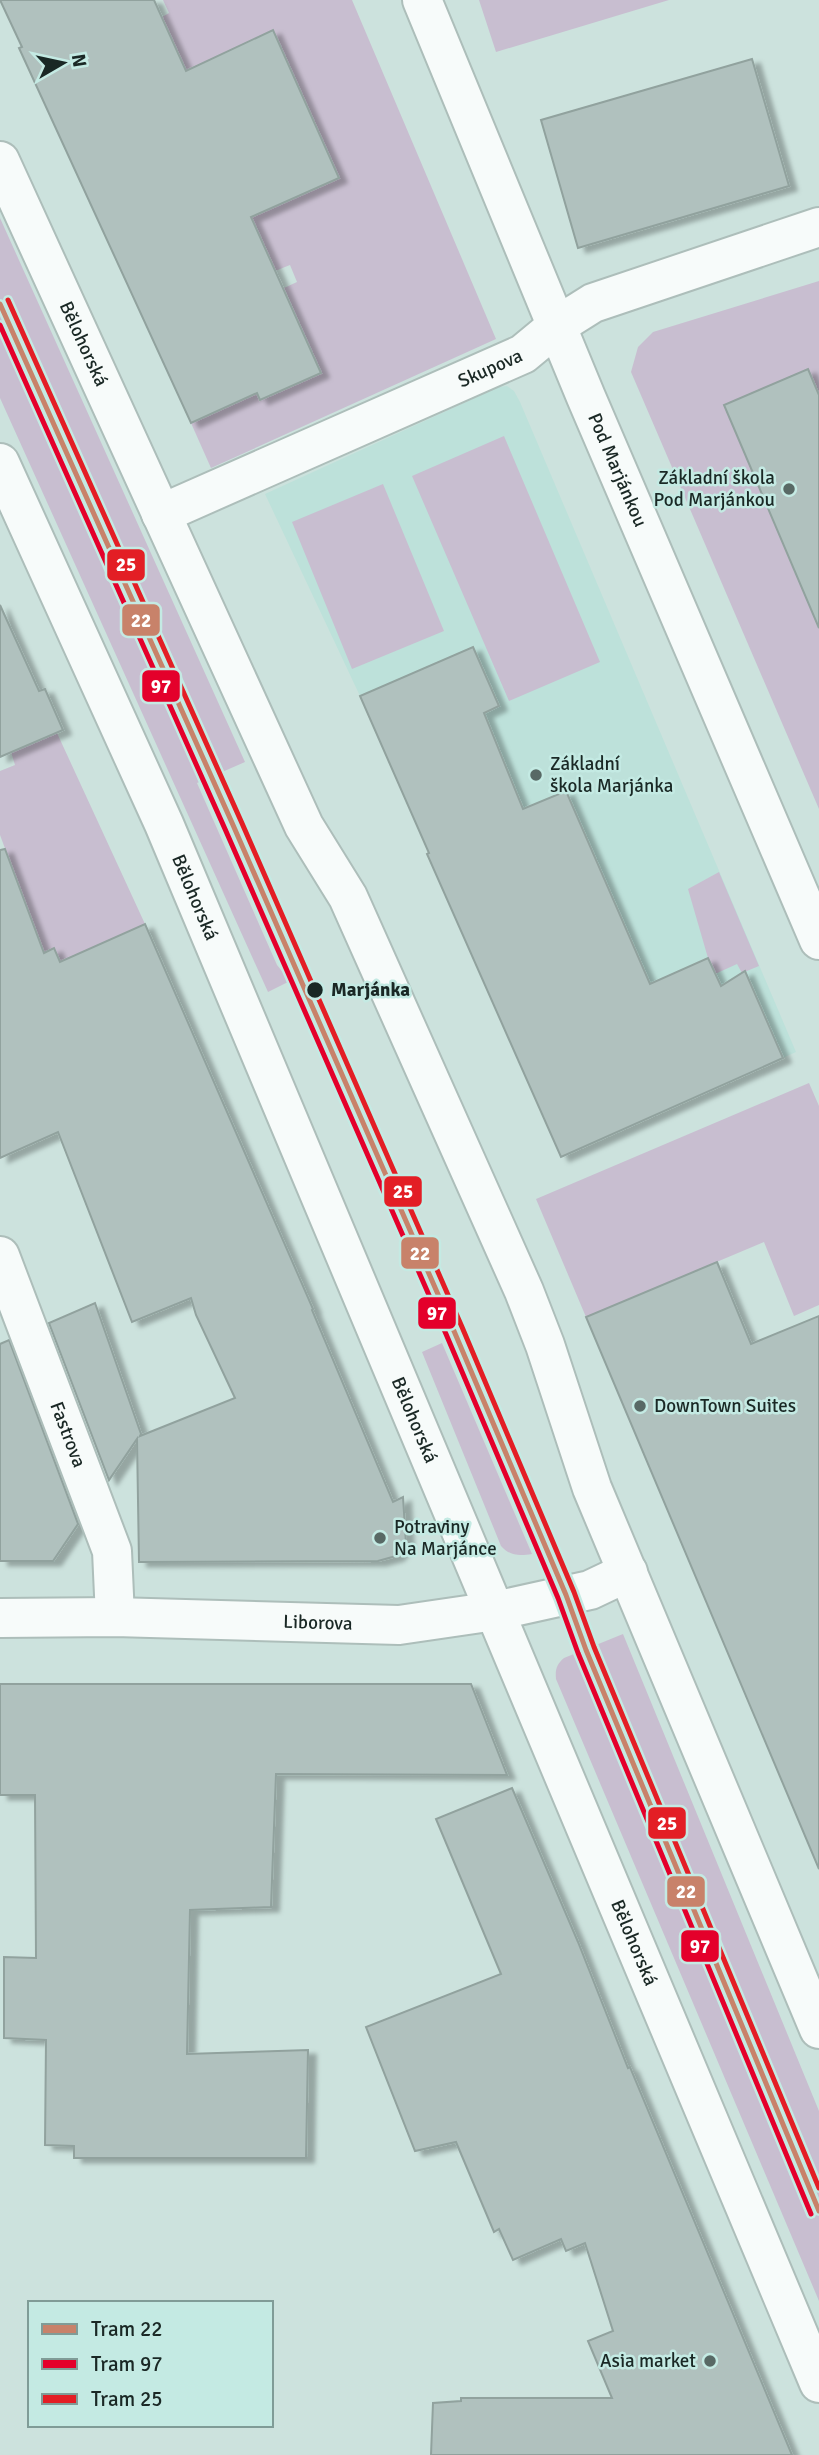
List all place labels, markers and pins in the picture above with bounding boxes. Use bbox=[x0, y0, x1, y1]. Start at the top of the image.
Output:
place label: Základní škola Pod Marjánkou bbox=[654, 466, 775, 512]
marker: Základní škola Pod Marjánkou bbox=[781, 481, 797, 497]
place label: Základní škola Marjánka bbox=[550, 752, 674, 798]
marker: Základní škola Marjánka bbox=[528, 767, 544, 783]
place label: Marjánka bbox=[331, 978, 410, 1002]
marker: Marjánka bbox=[305, 980, 325, 1000]
place label: DownTown Suites bbox=[654, 1394, 796, 1418]
marker: DownTown Suites bbox=[632, 1398, 648, 1414]
place label: Potraviny Na Marjánce bbox=[394, 1515, 497, 1561]
marker: Potraviny Na Marjánce bbox=[372, 1530, 388, 1546]
place label: Asia market bbox=[600, 2349, 696, 2373]
marker: Asia market bbox=[702, 2353, 718, 2369]

